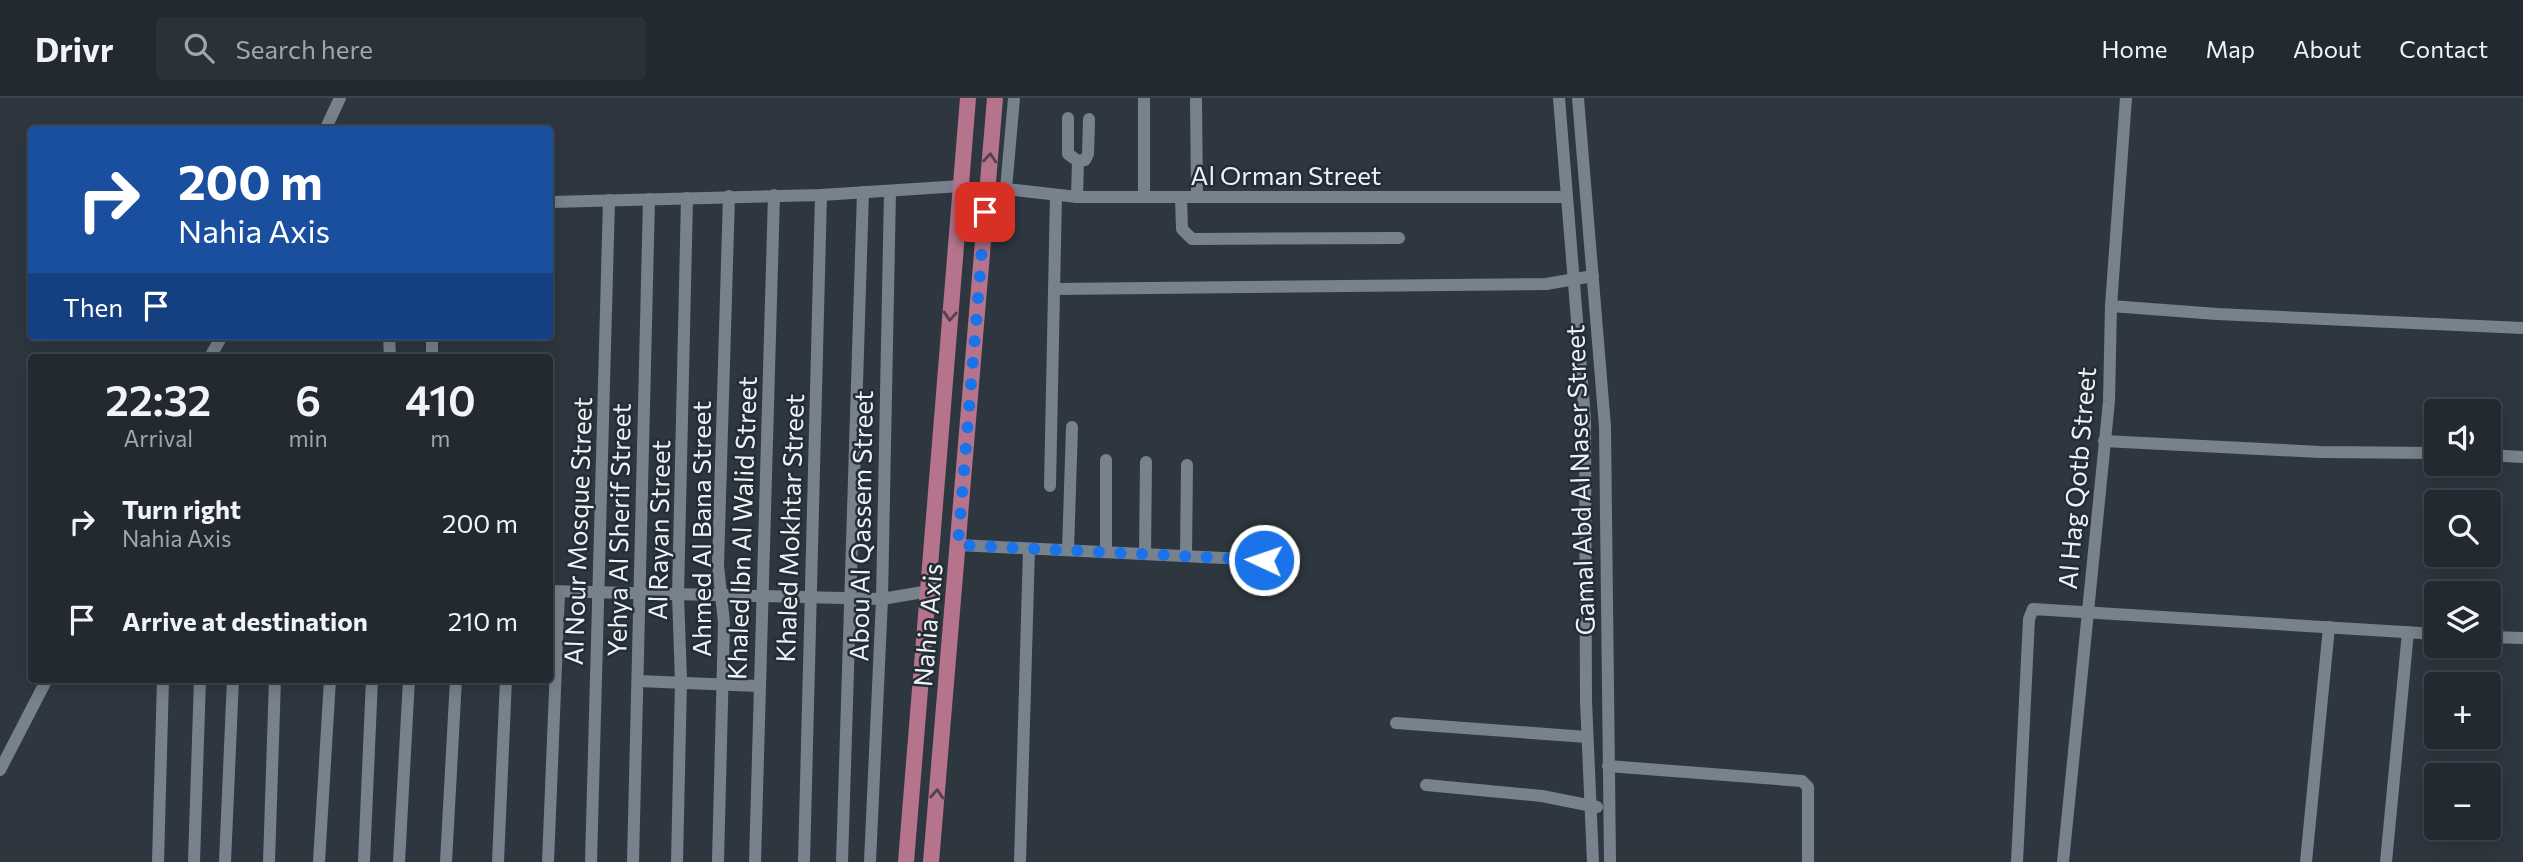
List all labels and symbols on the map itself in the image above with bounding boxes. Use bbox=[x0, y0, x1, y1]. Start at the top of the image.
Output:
one-way arrow bbox=[982, 152, 997, 163]
street label: Al Orman Street bbox=[1191, 159, 1381, 190]
pin bbox=[955, 182, 1015, 242]
one-way arrow bbox=[943, 310, 958, 321]
street label: Gamal Abd Al Naser Street bbox=[1558, 324, 1600, 636]
street label: Al Hag Qotb Street bbox=[2051, 366, 2101, 590]
street label: Khaled Ibn Al Walid Street bbox=[720, 376, 762, 680]
street label: Abou Al Qassem Street bbox=[842, 390, 878, 662]
street label: Khaled Mokhtar Street bbox=[769, 393, 809, 663]
street label: Al Nour Mosque Street bbox=[557, 396, 597, 666]
street label: Ahmed Al Bana Street bbox=[685, 401, 716, 657]
street label: Yehya Al Sherif Street bbox=[600, 403, 636, 657]
street label: Al Rayan Street bbox=[641, 440, 675, 620]
position arrow bbox=[1227, 523, 1301, 597]
street label: Nahia Axis bbox=[906, 562, 948, 688]
one-way arrow bbox=[929, 788, 944, 799]

